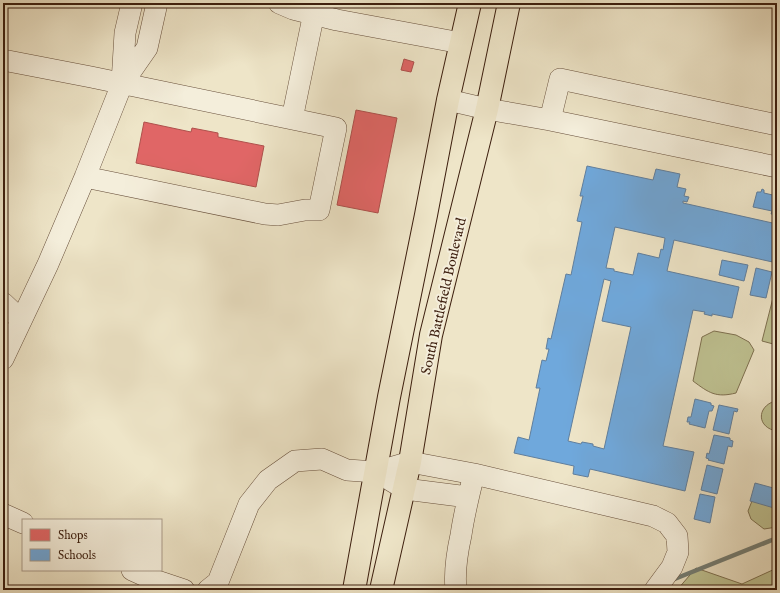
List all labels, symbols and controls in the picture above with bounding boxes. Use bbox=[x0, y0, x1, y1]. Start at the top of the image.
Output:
street label: South Battlefield Boulevard bbox=[417, 216, 471, 376]
legend bbox=[22, 519, 162, 571]
text: Shops bbox=[58, 528, 88, 544]
text: Schools bbox=[58, 548, 96, 563]

